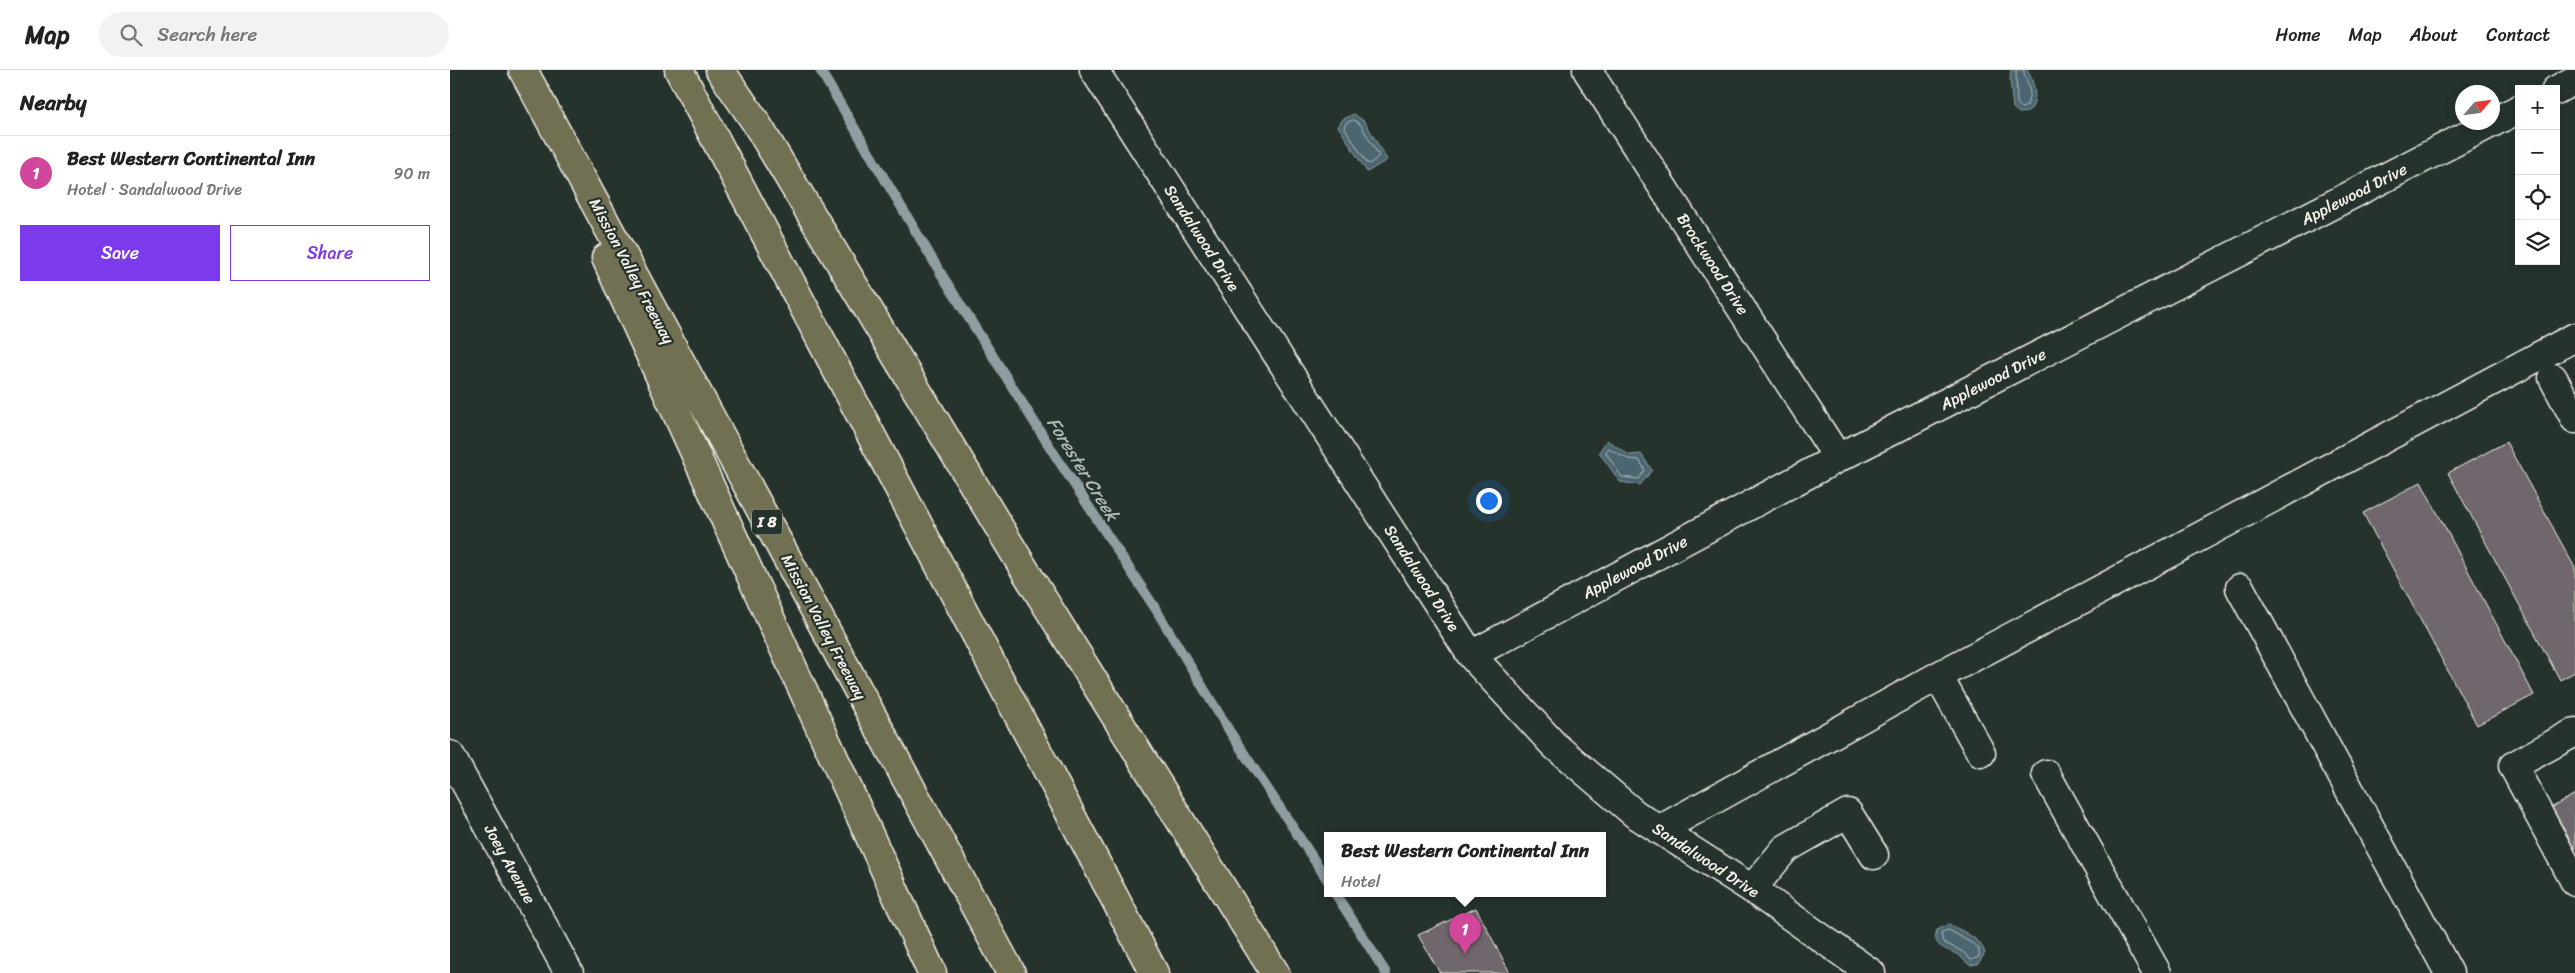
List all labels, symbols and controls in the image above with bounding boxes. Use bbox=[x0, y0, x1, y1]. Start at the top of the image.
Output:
search box bbox=[99, 12, 449, 57]
text: Map bbox=[25, 14, 69, 56]
text: Search here bbox=[157, 18, 257, 51]
text: Home bbox=[2276, 19, 2321, 51]
text: Map bbox=[2349, 19, 2382, 51]
text: About bbox=[2410, 19, 2458, 51]
text: Contact bbox=[2486, 19, 2550, 51]
icon: search bbox=[117, 21, 145, 49]
text: Nearby bbox=[20, 84, 86, 122]
north arrow bbox=[2455, 85, 2500, 130]
map controls bbox=[2515, 85, 2560, 265]
button: + bbox=[2515, 85, 2560, 130]
button: − bbox=[2515, 130, 2560, 175]
text: Best Western Continental Inn bbox=[67, 142, 315, 175]
street label: Applewood Drive bbox=[2295, 155, 2412, 234]
text: 1 bbox=[33, 159, 39, 188]
text: 90 m bbox=[394, 159, 430, 188]
text: Hotel · Sandalwood Drive bbox=[67, 175, 242, 204]
button: locate bbox=[2515, 175, 2560, 220]
street label: Sandalwood Drive bbox=[1156, 178, 1248, 298]
street label: Mission Valley Freeway bbox=[581, 193, 683, 350]
street label: Brockwood Drive bbox=[1669, 207, 1757, 321]
button: layers bbox=[2515, 220, 2560, 265]
button: Save bbox=[20, 225, 220, 281]
button: Share bbox=[230, 225, 430, 281]
street label: Applewood Drive bbox=[1934, 340, 2051, 419]
water label: Forester Creek bbox=[1038, 410, 1129, 529]
your location bbox=[1476, 488, 1502, 514]
road number: I 8 bbox=[752, 510, 782, 534]
street label: Sandalwood Drive bbox=[1376, 518, 1468, 638]
street label: Applewood Drive bbox=[1576, 527, 1693, 608]
street label: Mission Valley Freeway bbox=[773, 549, 875, 706]
street label: Sandalwood Drive bbox=[1646, 814, 1766, 906]
street label: Joey Avenue bbox=[476, 818, 544, 909]
popup bbox=[1324, 832, 1606, 897]
text: Best Western Continental Inn bbox=[1341, 834, 1589, 867]
text: Hotel bbox=[1341, 867, 1380, 896]
pin: 1 bbox=[1449, 913, 1481, 954]

